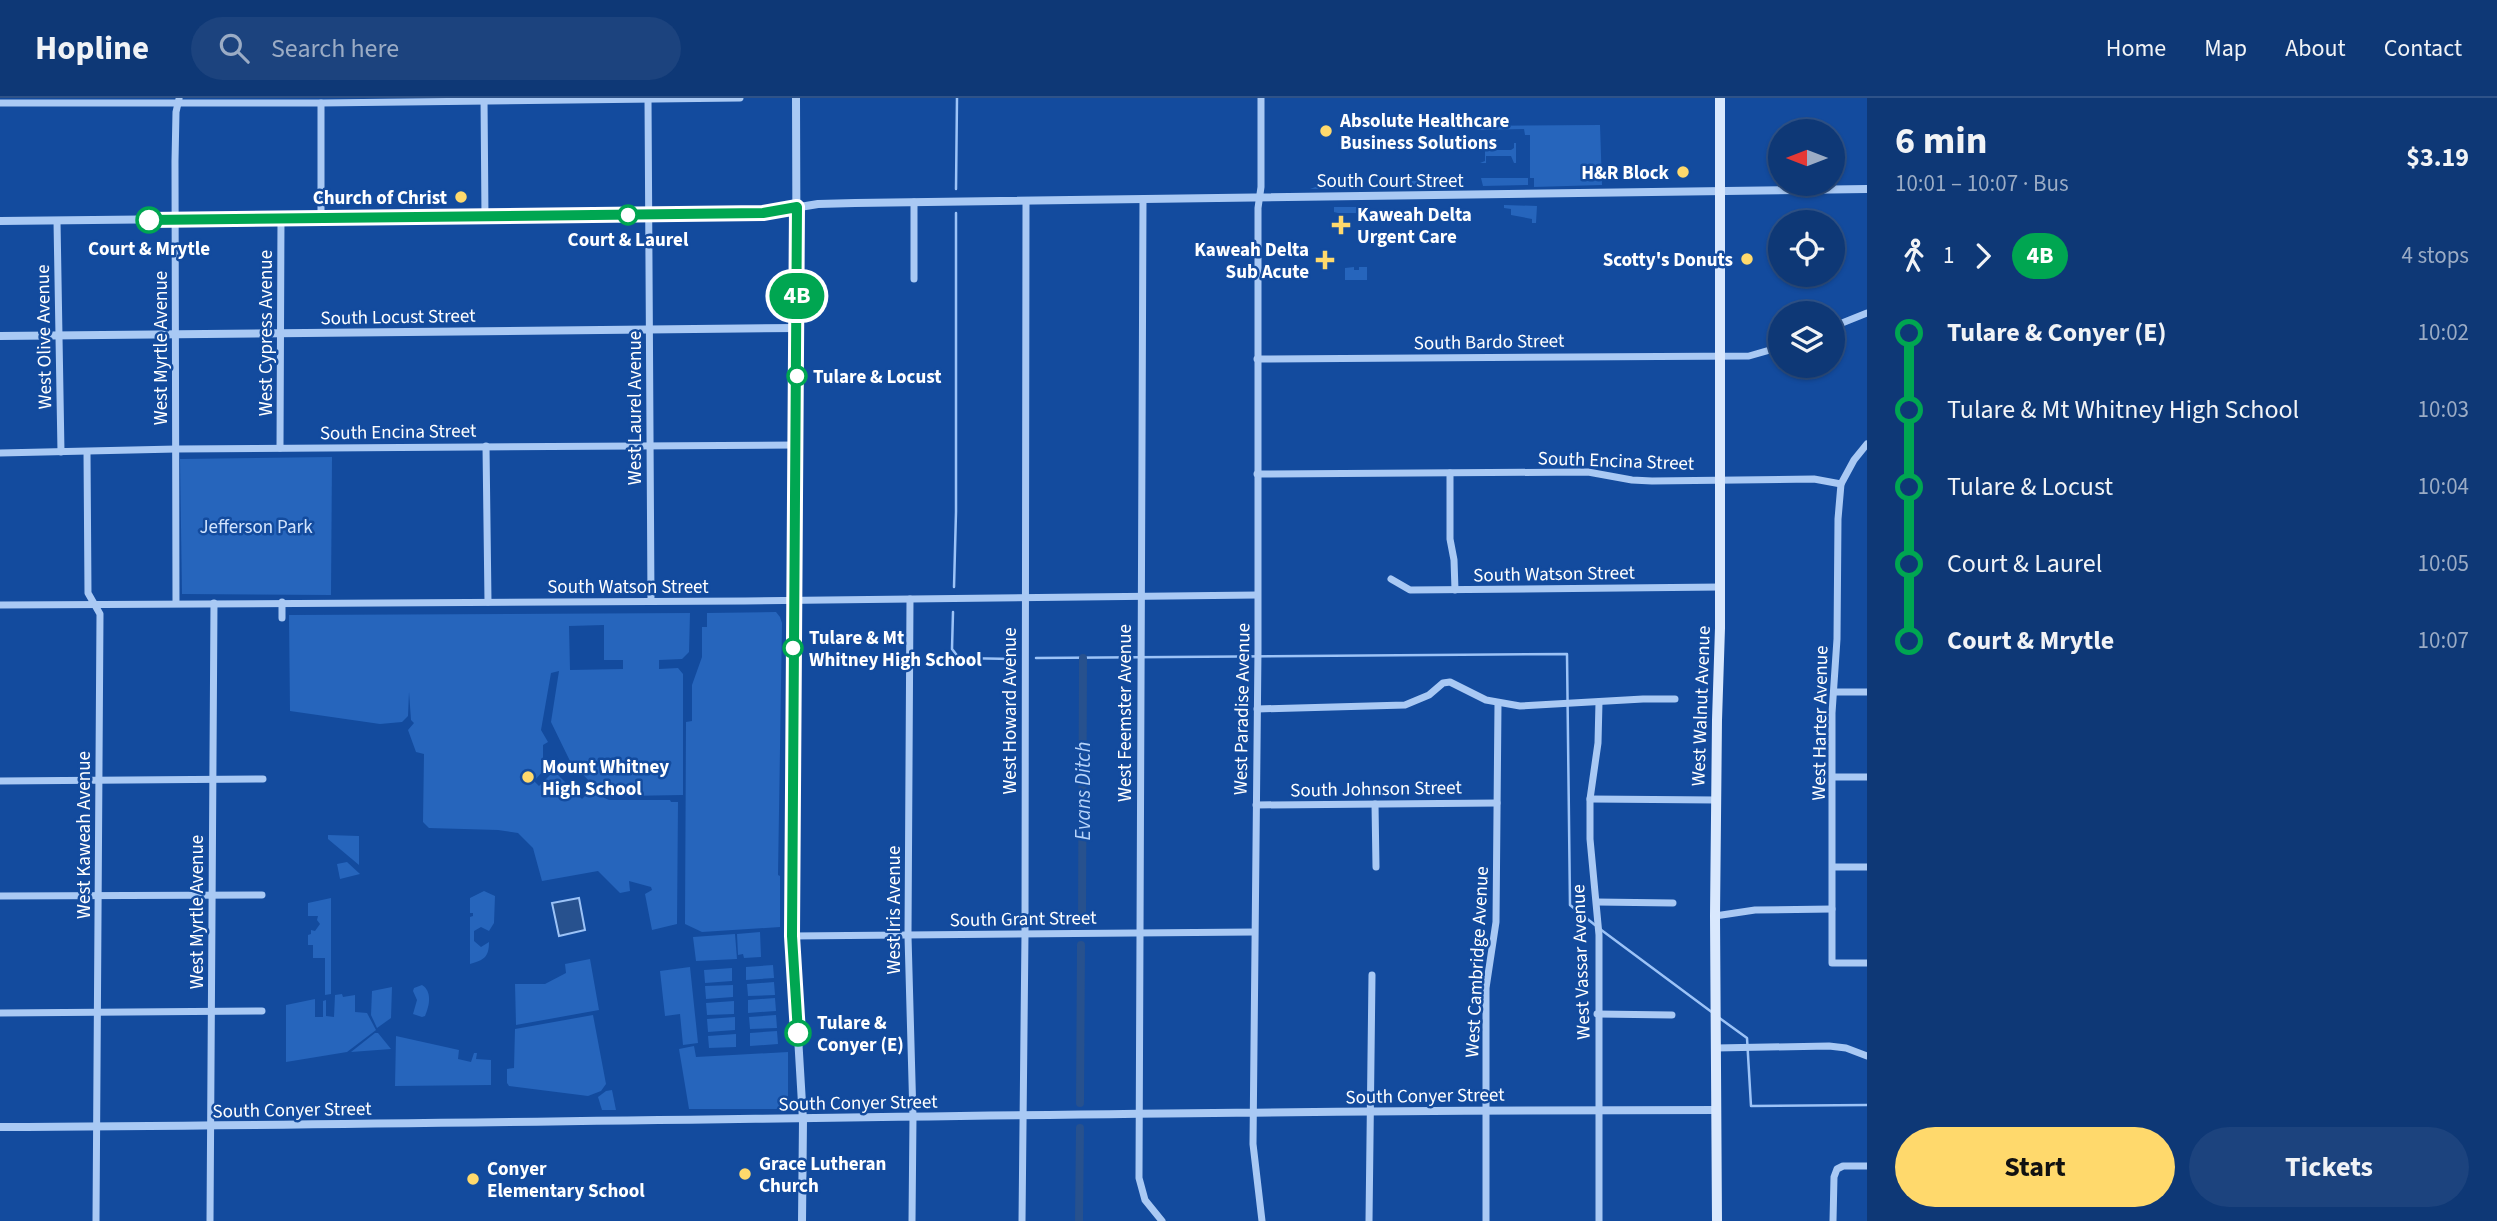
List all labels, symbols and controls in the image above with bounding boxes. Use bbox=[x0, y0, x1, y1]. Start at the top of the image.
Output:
search box bbox=[191, 17, 681, 80]
text: Hopline bbox=[35, 25, 149, 72]
icon: search bbox=[215, 29, 253, 67]
text: Search here bbox=[271, 30, 399, 67]
text: Home bbox=[2106, 31, 2166, 66]
text: Map bbox=[2204, 31, 2247, 66]
text: About bbox=[2285, 31, 2346, 66]
text: Contact bbox=[2384, 31, 2462, 66]
place label: Absolute Healthcare Business Solutions bbox=[1339, 108, 1510, 157]
text: 6 min bbox=[1895, 114, 1987, 168]
north arrow bbox=[1768, 119, 1844, 196]
map controls bbox=[1768, 119, 1845, 378]
marker: Absolute Healthcare Business Solutions bbox=[1318, 123, 1334, 139]
text: $3.19 bbox=[2406, 139, 2469, 176]
place label: H&R Block bbox=[1581, 160, 1670, 187]
marker: H&R Block bbox=[1675, 164, 1691, 180]
text: 10:01 – 10:07 · Bus bbox=[1895, 167, 2069, 200]
street label: South Court Street bbox=[1316, 168, 1464, 195]
place label: Church of Christ bbox=[313, 185, 447, 212]
marker: Church of Christ bbox=[453, 189, 469, 205]
place label: Kaweah Delta Urgent Care bbox=[1357, 202, 1472, 251]
marker: Court & Laurel bbox=[618, 205, 638, 225]
marker: Court & Mrytle bbox=[136, 207, 162, 233]
button: locate bbox=[1768, 210, 1845, 287]
marker: Kaweah Delta Urgent Care bbox=[1331, 215, 1351, 235]
place label: Court & Laurel bbox=[568, 227, 689, 254]
place label: Court & Mrytle bbox=[88, 236, 210, 263]
place label: Kaweah Delta Sub Acute bbox=[1194, 237, 1309, 286]
icon: walk bbox=[1895, 237, 1933, 275]
icon: forward bbox=[1964, 237, 2002, 275]
text: 4B bbox=[2026, 238, 2054, 273]
text: 1 bbox=[1943, 239, 1954, 272]
text: 4 stops bbox=[2402, 239, 2469, 272]
place label: Scotty's Donuts bbox=[1603, 247, 1733, 274]
street label: West Cypress Avenue bbox=[253, 250, 280, 416]
marker: Kaweah Delta Sub Acute bbox=[1315, 250, 1335, 270]
marker: Scotty's Donuts bbox=[1739, 251, 1755, 267]
street label: West Olive Avenue bbox=[30, 264, 59, 410]
street label: West Myrtle Avenue bbox=[148, 271, 175, 425]
line badge: 4B bbox=[766, 273, 828, 319]
text: 4B bbox=[783, 278, 811, 313]
button: layers bbox=[1768, 301, 1845, 378]
street label: South Locust Street bbox=[320, 303, 476, 332]
text: Tulare & Conyer (E) bbox=[1947, 314, 2167, 351]
text: 10:02 bbox=[2418, 316, 2469, 349]
street label: South Bardo Street bbox=[1413, 328, 1565, 357]
street label: West Laurel Avenue bbox=[622, 331, 649, 485]
place label: Tulare & Locust bbox=[813, 364, 942, 391]
marker: Tulare & Locust bbox=[787, 366, 807, 386]
text: Tulare & Mt Whitney High School bbox=[1947, 391, 2299, 428]
text: 10:03 bbox=[2418, 393, 2469, 426]
street label: South Encina Street bbox=[320, 418, 477, 447]
street label: South Encina Street bbox=[1537, 445, 1695, 478]
text: Tulare & Locust bbox=[1947, 468, 2113, 505]
text: 10:04 bbox=[2418, 470, 2469, 503]
park label: Jefferson Park bbox=[199, 514, 313, 541]
text: Court & Laurel bbox=[1947, 545, 2102, 582]
text: 10:05 bbox=[2418, 547, 2469, 580]
street label: South Watson Street bbox=[1473, 560, 1636, 589]
street label: South Watson Street bbox=[547, 574, 709, 601]
text: Court & Mrytle bbox=[1947, 622, 2114, 659]
street label: West Paradise Avenue bbox=[1227, 623, 1258, 795]
street label: West Feemster Avenue bbox=[1112, 624, 1139, 802]
text: 10:07 bbox=[2418, 624, 2469, 657]
place label: Tulare & Mt Whitney High School bbox=[809, 625, 982, 674]
street label: West Walnut Avenue bbox=[1685, 625, 1718, 787]
street label: West Howard Avenue bbox=[997, 627, 1024, 795]
marker: Tulare & Mt Whitney High School bbox=[783, 638, 803, 658]
street label: West Harter Avenue bbox=[1806, 645, 1835, 801]
water label: Evans Ditch bbox=[1068, 742, 1098, 840]
street label: West Kaweah Avenue bbox=[71, 751, 98, 919]
place label: Mount Whitney High School bbox=[542, 754, 669, 803]
marker: Mount Whitney High School bbox=[520, 769, 536, 785]
street label: South Johnson Street bbox=[1290, 774, 1463, 804]
street label: West Myrtle Avenue bbox=[184, 835, 211, 989]
street label: West Iris Avenue bbox=[881, 846, 908, 974]
street label: West Cambridge Avenue bbox=[1459, 866, 1496, 1059]
street label: West Vassar Avenue bbox=[1565, 884, 1598, 1040]
street label: South Grant Street bbox=[949, 905, 1097, 934]
place label: Tulare & Conyer (E) bbox=[817, 1010, 904, 1059]
marker: Tulare & Conyer (E) bbox=[785, 1020, 811, 1046]
street label: South Conyer Street bbox=[1345, 1082, 1505, 1111]
street label: South Conyer Street bbox=[778, 1089, 938, 1118]
street label: South Conyer Street bbox=[212, 1096, 372, 1125]
button: Start bbox=[1895, 1127, 2175, 1207]
button: Tickets bbox=[2189, 1127, 2469, 1207]
place label: Grace Lutheran Church bbox=[759, 1151, 887, 1200]
place label: Conyer Elementary School bbox=[487, 1156, 645, 1205]
marker: Grace Lutheran Church bbox=[737, 1166, 753, 1182]
marker: Conyer Elementary School bbox=[465, 1171, 481, 1187]

